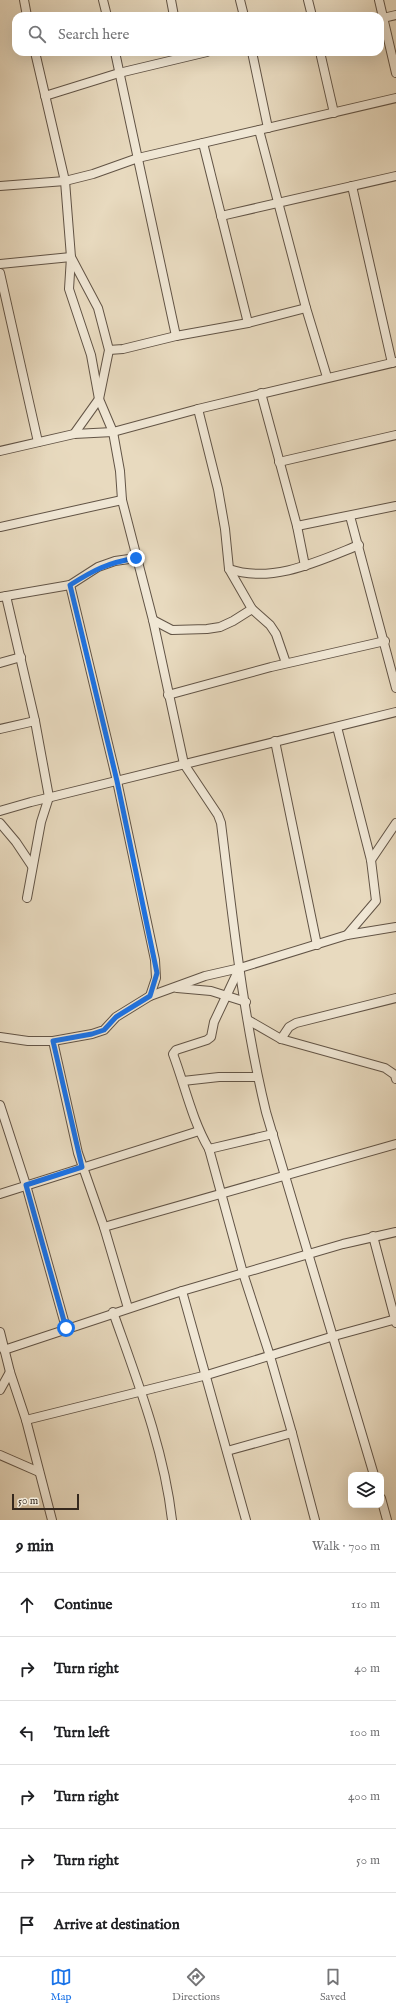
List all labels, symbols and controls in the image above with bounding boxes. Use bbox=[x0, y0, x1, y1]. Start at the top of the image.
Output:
search box bbox=[12, 12, 384, 56]
icon: search bbox=[26, 23, 48, 45]
text: Search here bbox=[58, 25, 129, 44]
route end bbox=[127, 549, 145, 567]
route start bbox=[57, 1319, 75, 1337]
map controls bbox=[348, 1472, 384, 1508]
button: layers bbox=[348, 1472, 384, 1508]
scale bar bbox=[12, 1492, 79, 1511]
text: 50 m bbox=[18, 1494, 38, 1508]
text: 9 min bbox=[16, 1536, 54, 1557]
text: Walk · 700 m bbox=[312, 1538, 380, 1555]
icon: ahead bbox=[16, 1594, 38, 1616]
text: Continue bbox=[54, 1595, 112, 1614]
text: 110 m bbox=[351, 1596, 380, 1613]
icon: right bbox=[16, 1658, 38, 1680]
text: Turn right bbox=[54, 1659, 119, 1678]
text: 40 m bbox=[354, 1660, 380, 1677]
icon: left bbox=[16, 1722, 38, 1744]
text: Turn left bbox=[54, 1723, 110, 1742]
text: 100 m bbox=[350, 1724, 380, 1741]
icon: right bbox=[16, 1786, 38, 1808]
text: Turn right bbox=[54, 1787, 119, 1806]
text: 400 m bbox=[348, 1788, 380, 1805]
icon: right bbox=[16, 1850, 38, 1872]
text: Turn right bbox=[54, 1851, 119, 1870]
text: 50 m bbox=[356, 1852, 380, 1869]
icon: arrive bbox=[16, 1914, 38, 1936]
text: Arrive at destination bbox=[54, 1915, 180, 1934]
tab: Map bbox=[50, 1966, 72, 2004]
tab: Directions bbox=[172, 1966, 220, 2004]
tab: Saved bbox=[320, 1966, 346, 2004]

